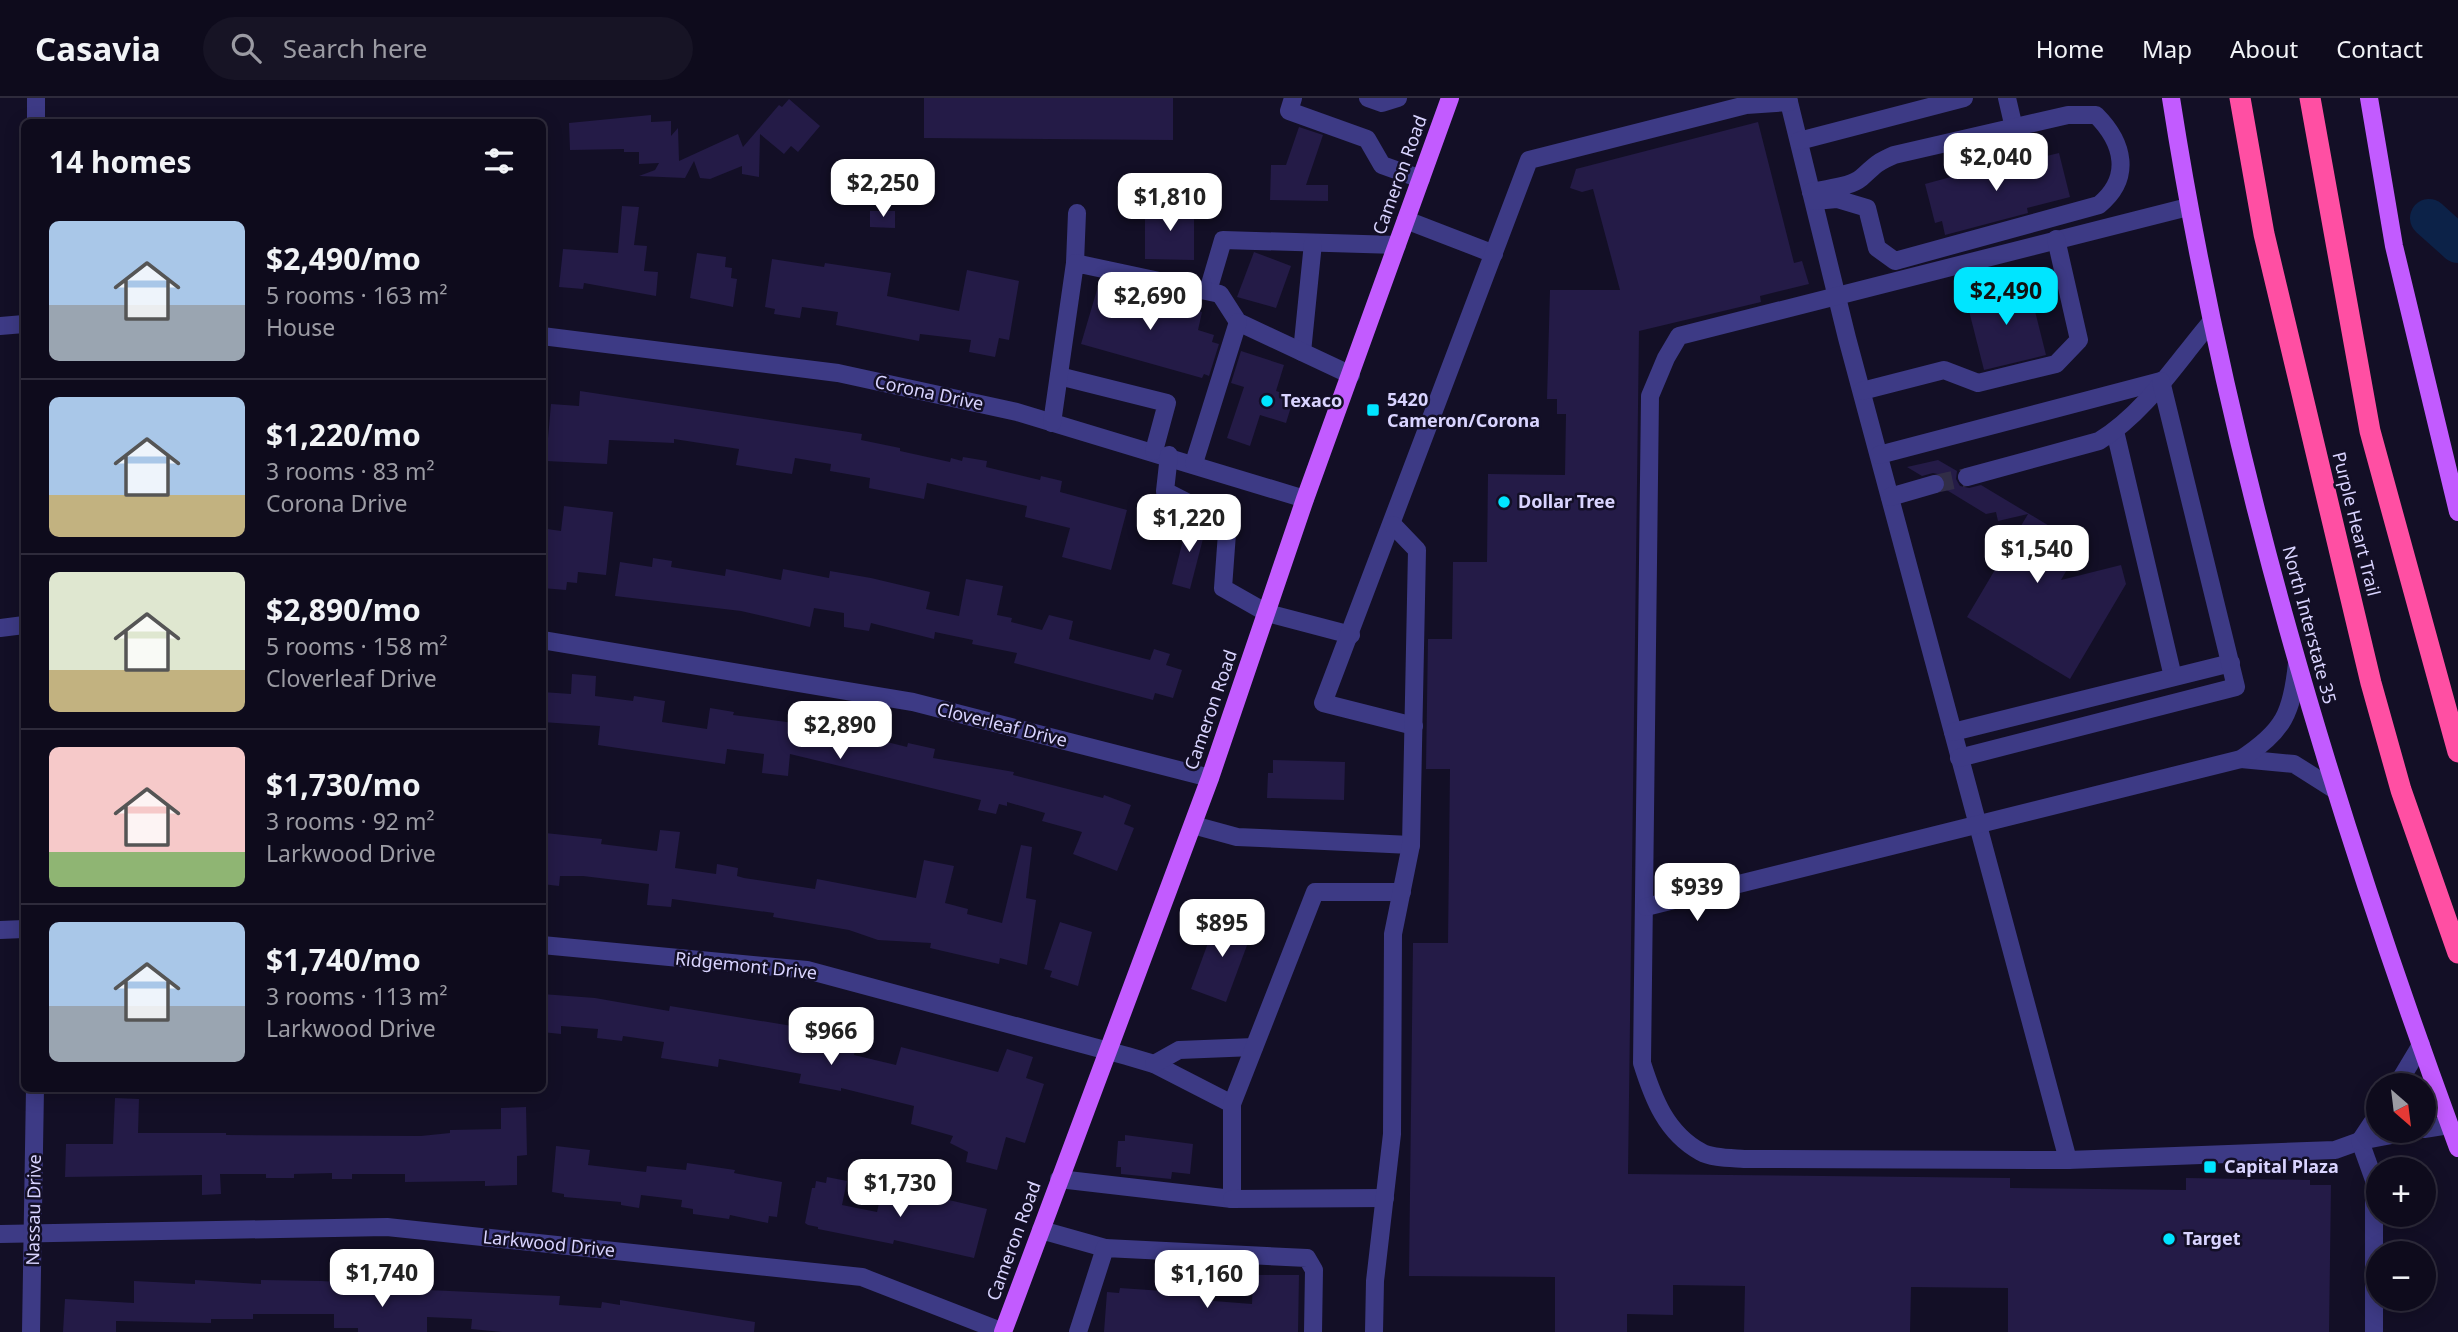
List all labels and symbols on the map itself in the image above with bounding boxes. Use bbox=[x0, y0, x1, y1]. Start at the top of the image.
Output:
street label: Cameron Road bbox=[1366, 112, 1432, 238]
pin: $2,040 bbox=[1939, 134, 2053, 193]
pin: $2,250 bbox=[826, 159, 940, 219]
pin: $1,810 bbox=[1113, 174, 1227, 233]
pin: $2,490 bbox=[1949, 268, 2063, 327]
pin: $2,690 bbox=[1093, 272, 1207, 332]
street label: Corona Drive bbox=[873, 369, 986, 415]
place label: 5420 Cameron/Corona bbox=[1387, 387, 1540, 432]
place label: Texaco bbox=[1281, 388, 1342, 412]
marker: Texaco bbox=[1259, 393, 1275, 409]
marker: 5420 Cameron/Corona bbox=[1365, 402, 1381, 418]
street label: Purple Heart Trail bbox=[2327, 449, 2386, 598]
place label: Dollar Tree bbox=[1518, 489, 1615, 513]
pin: $1,220 bbox=[1132, 494, 1246, 554]
marker: Dollar Tree bbox=[1496, 494, 1512, 510]
pin: $1,540 bbox=[1980, 526, 2094, 585]
street label: North Interstate 35 bbox=[2277, 543, 2343, 706]
street label: Cameron Road bbox=[1178, 646, 1242, 773]
street label: Cloverleaf Drive bbox=[935, 696, 1070, 752]
pin: $2,890 bbox=[783, 702, 897, 761]
pin: $939 bbox=[1656, 864, 1738, 923]
pin: $895 bbox=[1181, 900, 1263, 959]
street label: Ridgemont Drive bbox=[674, 946, 818, 984]
pin: $966 bbox=[790, 1007, 872, 1067]
north arrow bbox=[2366, 1073, 2436, 1143]
street label: Nassau Drive bbox=[20, 1154, 46, 1266]
place label: Capital Plaza bbox=[2224, 1154, 2339, 1178]
marker: Capital Plaza bbox=[2202, 1159, 2218, 1175]
pin: $1,730 bbox=[843, 1160, 957, 1219]
street label: Cameron Road bbox=[980, 1178, 1046, 1304]
street label: Larkwood Drive bbox=[482, 1224, 616, 1262]
place label: Target bbox=[2183, 1226, 2241, 1250]
marker: Target bbox=[2161, 1231, 2177, 1247]
pin: $1,740 bbox=[325, 1250, 439, 1309]
pin: $1,160 bbox=[1150, 1250, 1264, 1310]

